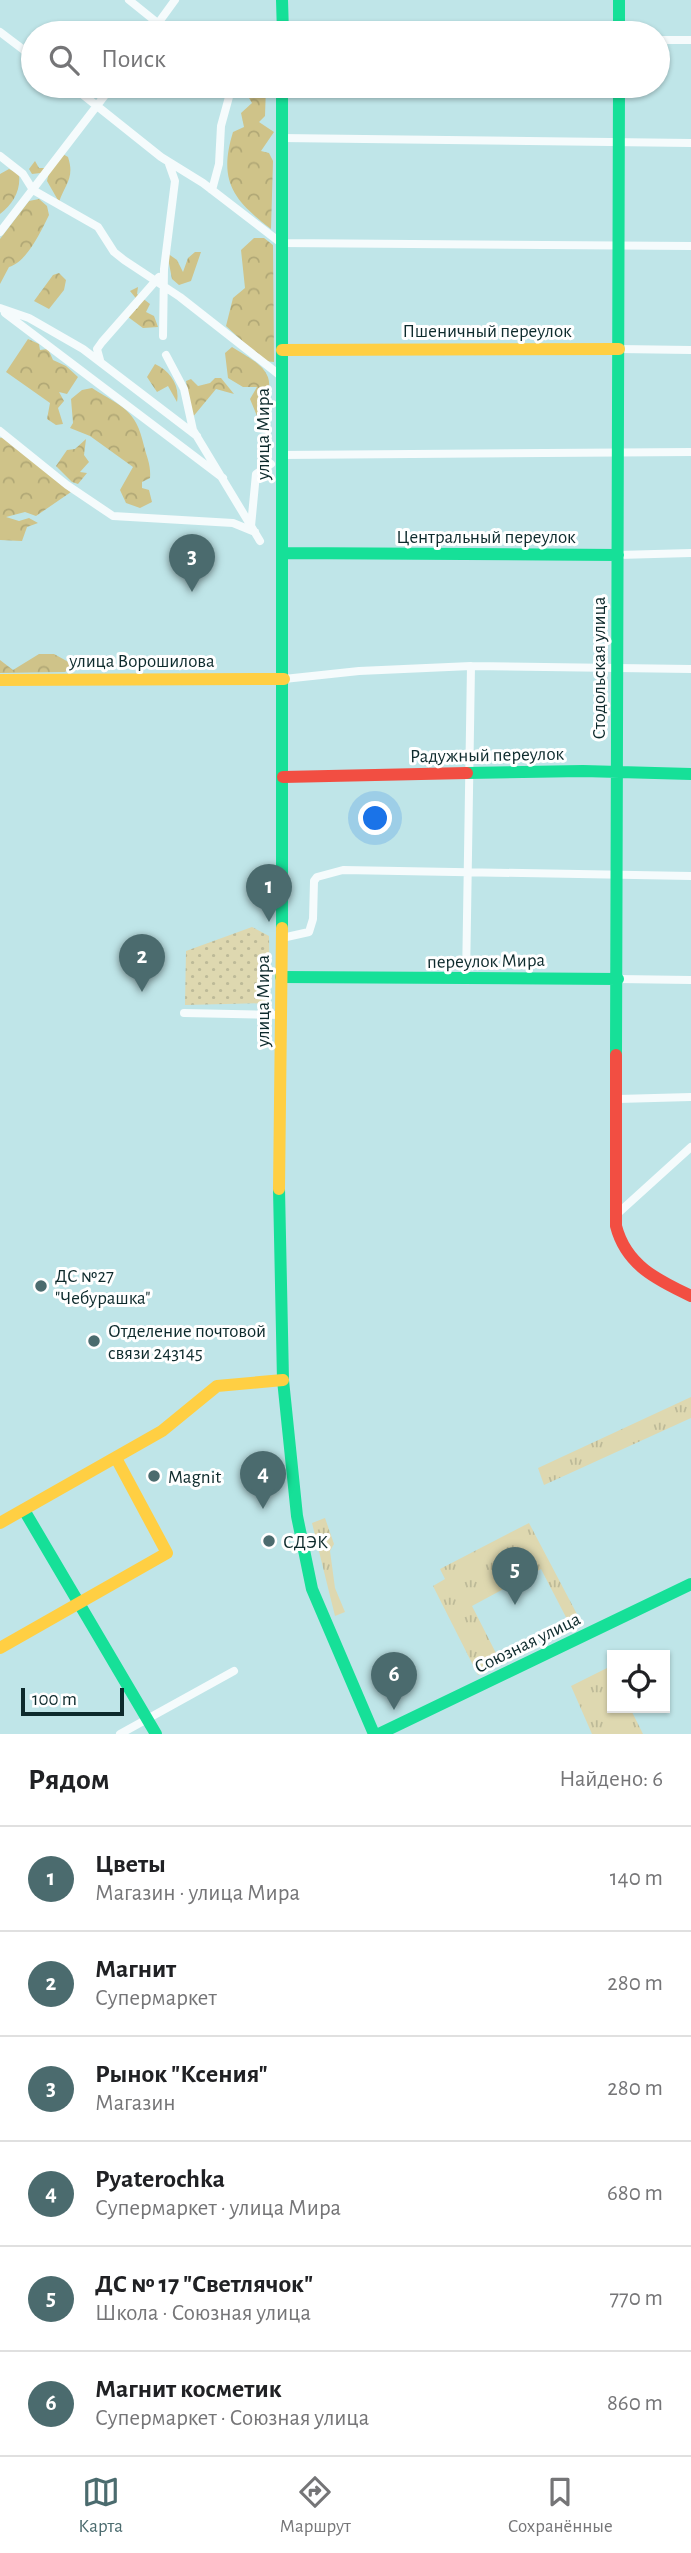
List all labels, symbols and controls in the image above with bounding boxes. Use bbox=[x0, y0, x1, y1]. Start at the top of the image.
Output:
search box bbox=[21, 21, 670, 98]
icon: search bbox=[45, 41, 83, 79]
text: Поиск bbox=[101, 46, 166, 72]
street label: Пшеничный переулок bbox=[402, 322, 572, 341]
street label: улица Мира bbox=[254, 388, 273, 481]
street label: Центральный переулок bbox=[396, 528, 576, 547]
pin: 3 bbox=[169, 534, 215, 592]
street label: Стодольская улица bbox=[590, 596, 609, 739]
street label: улица Ворошилова bbox=[68, 652, 215, 671]
street label: Радужный переулок bbox=[410, 745, 565, 766]
your location bbox=[358, 801, 392, 835]
pin: 1 bbox=[246, 864, 292, 922]
pin: 2 bbox=[119, 934, 165, 992]
street label: переулок Мира bbox=[427, 951, 546, 972]
street label: улица Мира bbox=[254, 955, 273, 1048]
place label: ДС №27 "Чебурашка" bbox=[55, 1267, 150, 1308]
marker: ДС №27 "Чебурашка" bbox=[33, 1278, 49, 1294]
place label: Отделение почтовой связи 243145 bbox=[108, 1322, 266, 1363]
marker: Отделение почтовой связи 243145 bbox=[86, 1333, 102, 1349]
pin: 4 bbox=[240, 1451, 286, 1509]
marker: Magnit bbox=[146, 1468, 162, 1484]
place label: Magnit bbox=[168, 1468, 221, 1487]
marker: СДЭК bbox=[261, 1533, 277, 1549]
place label: СДЭК bbox=[283, 1533, 328, 1552]
pin: 5 bbox=[492, 1547, 538, 1605]
street label: Союзная улица bbox=[472, 1609, 584, 1677]
map controls bbox=[607, 1650, 670, 1713]
button: locate bbox=[607, 1650, 670, 1713]
pin: 6 bbox=[371, 1652, 417, 1710]
scale bar bbox=[21, 1685, 124, 1717]
text: 100 m bbox=[32, 1690, 77, 1709]
text: Рядом bbox=[28, 1765, 110, 1795]
text: Найдено: 6 bbox=[559, 1768, 663, 1791]
text: Цветы bbox=[95, 1851, 166, 1877]
text: 1 bbox=[47, 1867, 55, 1890]
text: 140 m bbox=[610, 1867, 663, 1890]
text: Магазин · улица Мира bbox=[95, 1882, 300, 1905]
text: Магнит bbox=[95, 1956, 176, 1982]
text: 2 bbox=[46, 1972, 56, 1995]
text: 280 m bbox=[607, 1972, 663, 1995]
text: Супермаркет bbox=[95, 1987, 217, 2010]
text: Рынок "Ксения" bbox=[95, 2061, 268, 2087]
text: 3 bbox=[46, 2077, 56, 2100]
text: 280 m bbox=[607, 2077, 663, 2100]
text: Магазин bbox=[95, 2092, 176, 2115]
text: Pyaterochka bbox=[95, 2166, 225, 2192]
text: 4 bbox=[45, 2182, 57, 2205]
text: 680 m bbox=[607, 2182, 663, 2205]
text: Супермаркет · улица Мира bbox=[95, 2197, 341, 2220]
text: ДС № 17 "Светлячок" bbox=[95, 2271, 313, 2297]
text: 5 bbox=[46, 2287, 56, 2310]
text: 770 m bbox=[609, 2287, 663, 2310]
text: Школа · Союзная улица bbox=[95, 2302, 311, 2325]
text: Магнит косметик bbox=[95, 2376, 282, 2402]
text: 6 bbox=[45, 2392, 57, 2415]
text: 860 m bbox=[607, 2392, 663, 2415]
text: Супермаркет · Союзная улица bbox=[95, 2407, 369, 2430]
tab: Карта bbox=[78, 2473, 123, 2538]
tab: Маршрут bbox=[280, 2473, 351, 2538]
tab: Сохранённые bbox=[508, 2473, 613, 2538]

